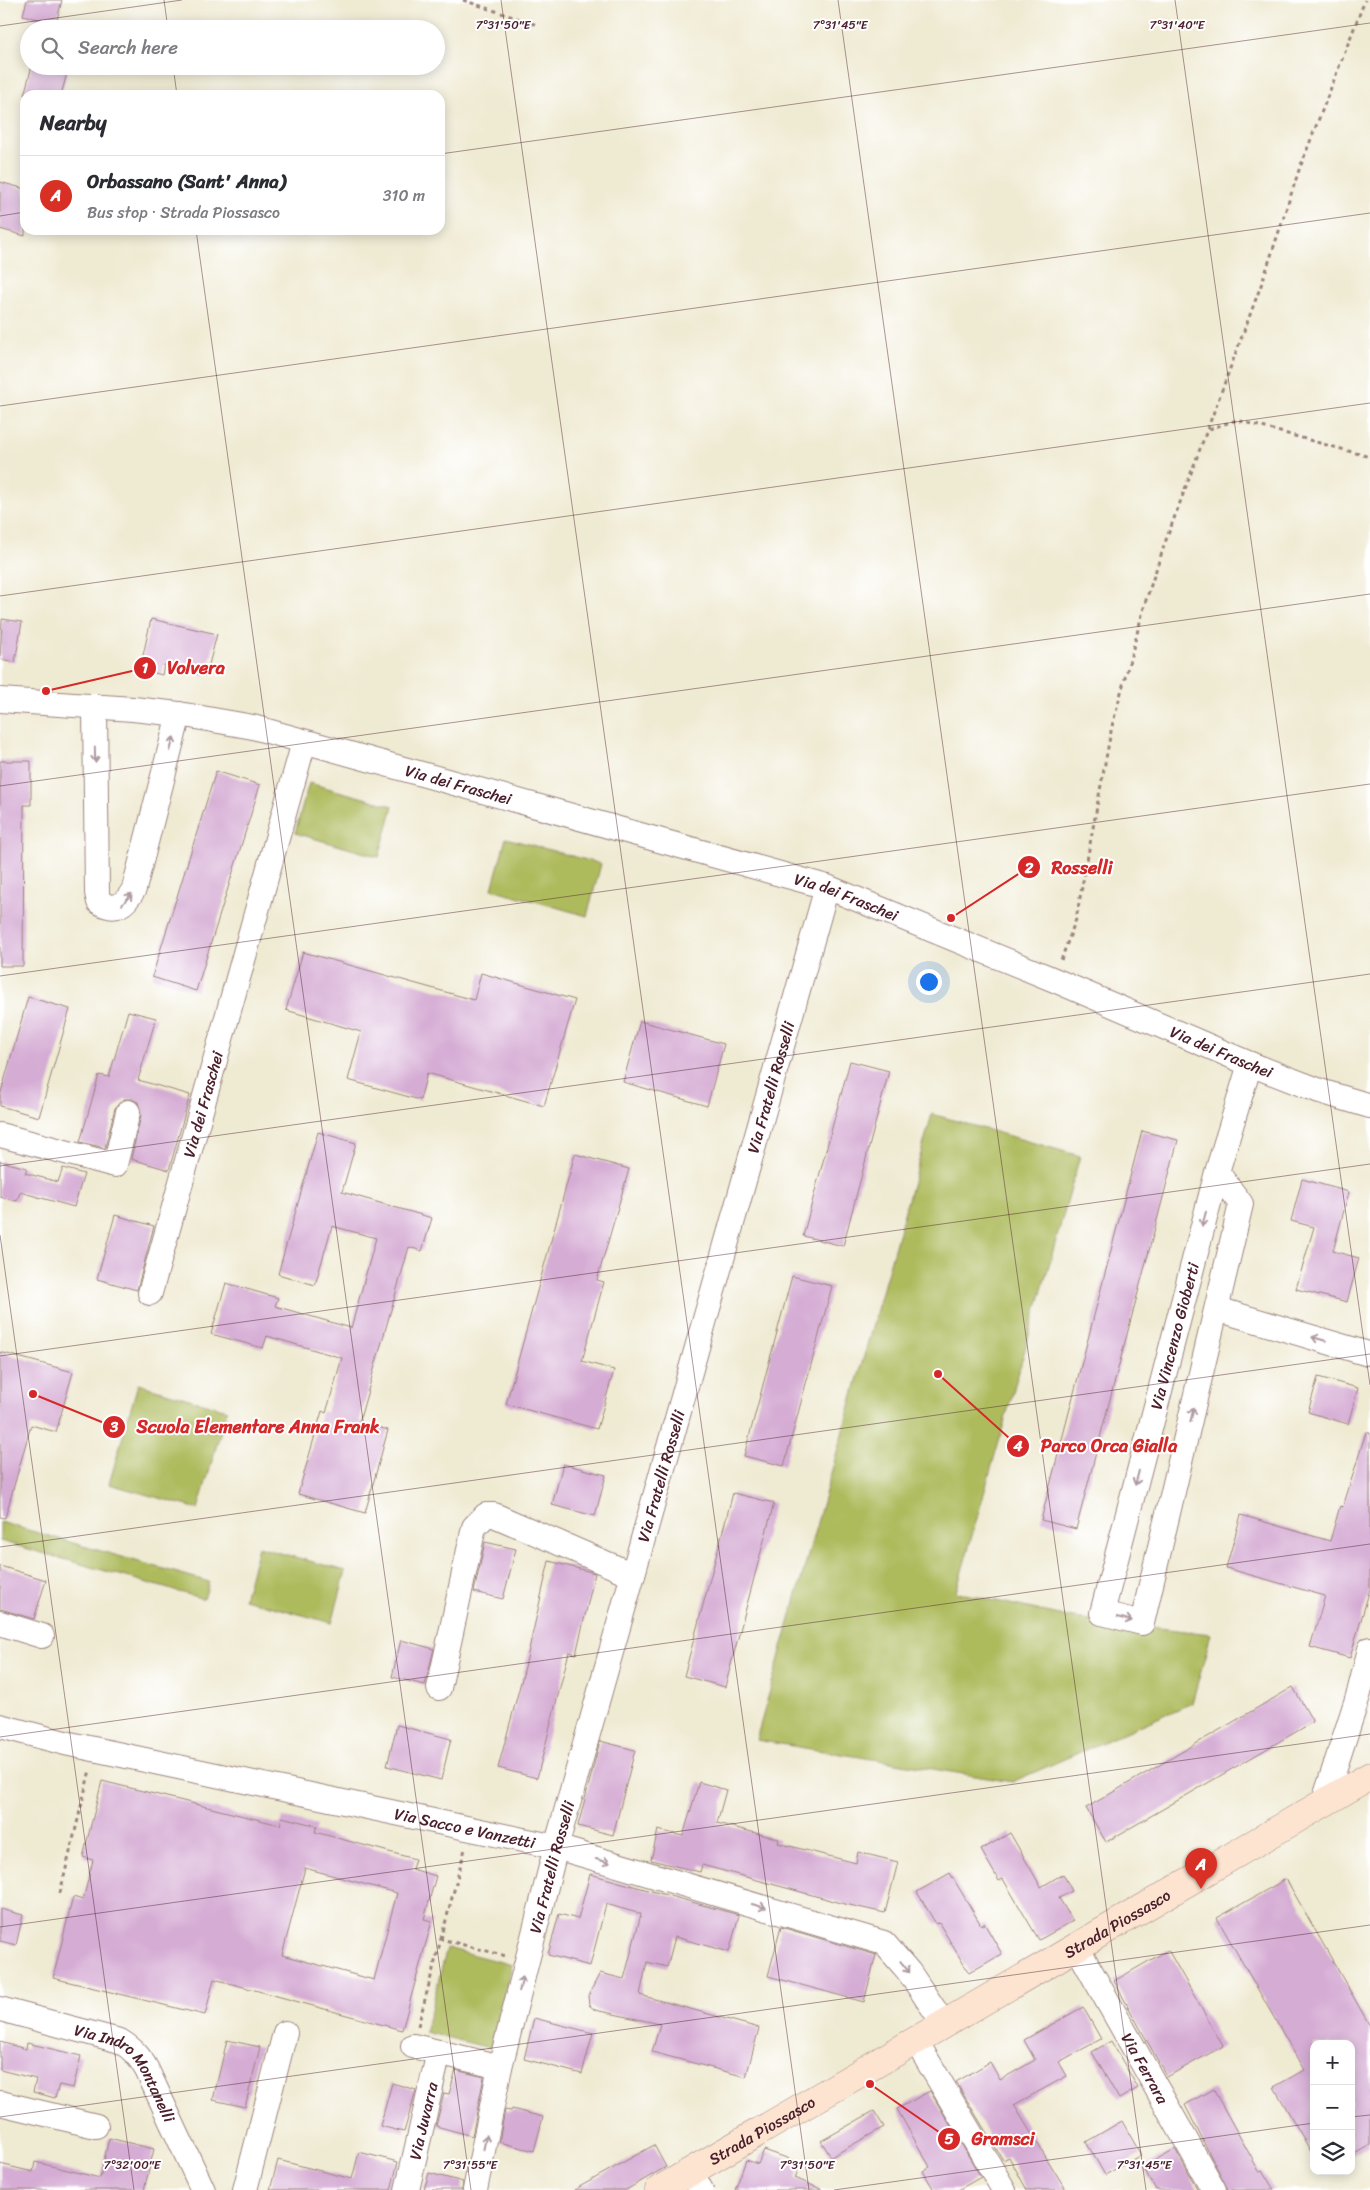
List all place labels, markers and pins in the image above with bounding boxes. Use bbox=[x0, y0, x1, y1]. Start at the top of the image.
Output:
callout: Volvera bbox=[133, 651, 235, 684]
callout: Rosselli bbox=[1016, 851, 1123, 884]
callout: Scuola Elementare Anna Frank bbox=[101, 1410, 390, 1443]
callout: Parco Orca Gialla bbox=[1006, 1429, 1187, 1462]
pin: A bbox=[1185, 1848, 1217, 1889]
callout: Gramsci bbox=[936, 2122, 1044, 2155]

